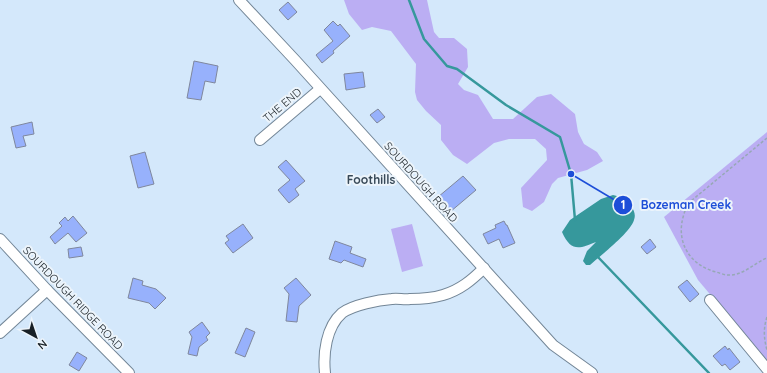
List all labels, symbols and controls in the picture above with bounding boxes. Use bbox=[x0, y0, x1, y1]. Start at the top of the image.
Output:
street label: THE END bbox=[260, 85, 304, 125]
street label: SOURDOUGH ROAD bbox=[381, 139, 461, 225]
district label: Foothills bbox=[347, 172, 396, 187]
callout: Bozeman Creek bbox=[613, 193, 740, 217]
text: 1 bbox=[621, 197, 625, 212]
text: Bozeman Creek bbox=[641, 197, 731, 212]
street label: SOURDOUGH RIDGE ROAD bbox=[20, 243, 126, 353]
north arrow bbox=[16, 317, 56, 357]
text: N bbox=[35, 337, 50, 353]

